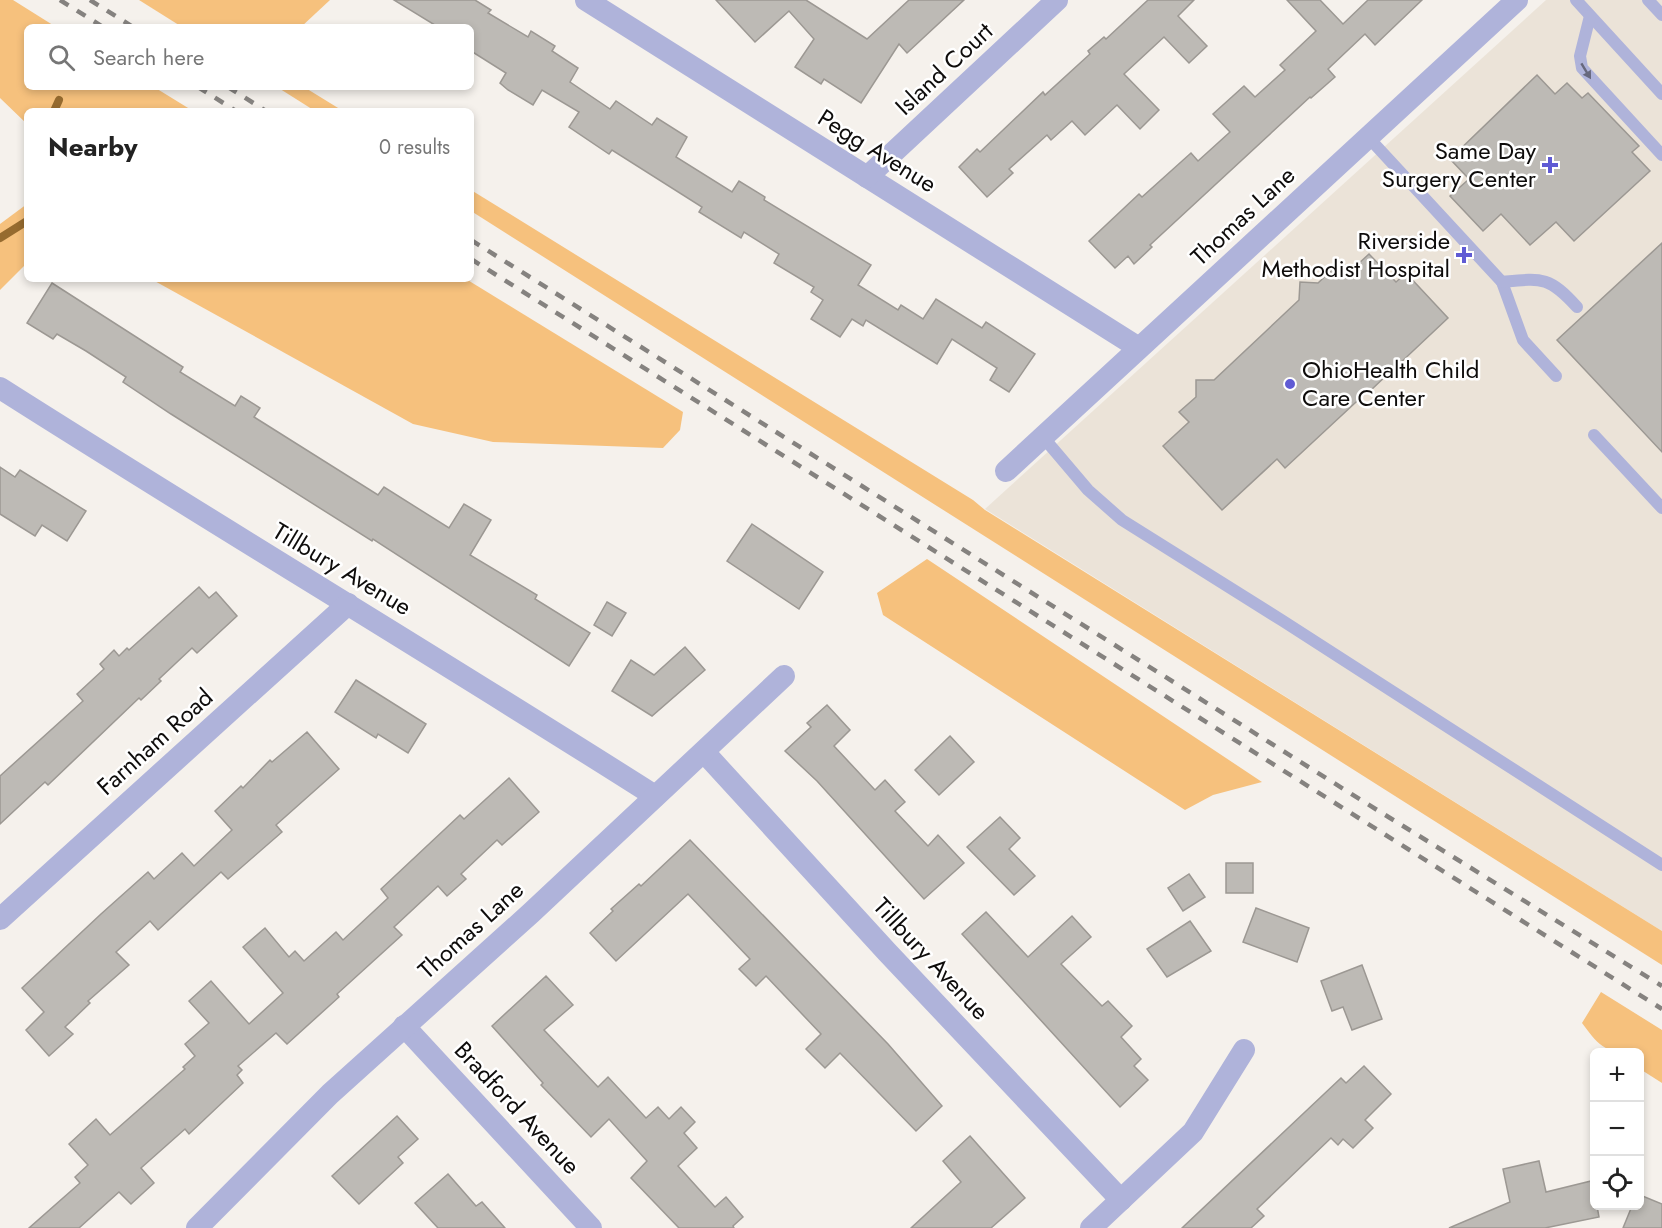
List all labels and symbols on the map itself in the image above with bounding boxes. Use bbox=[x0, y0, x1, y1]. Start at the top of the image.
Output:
street label: Island Court bbox=[887, 14, 1000, 123]
one-way arrow bbox=[1580, 63, 1591, 80]
street label: Pegg Avenue bbox=[811, 100, 943, 201]
place label: Same Day Surgery Center bbox=[1382, 133, 1537, 196]
marker: Same Day Surgery Center bbox=[1541, 156, 1559, 174]
street label: Thomas Lane bbox=[1183, 158, 1303, 273]
place label: Riverside Methodist Hospital bbox=[1262, 223, 1450, 286]
marker: Riverside Methodist Hospital bbox=[1455, 246, 1473, 264]
place label: OhioHealth Child Care Center bbox=[1302, 352, 1480, 415]
marker: OhioHealth Child Care Center bbox=[1283, 377, 1297, 391]
street label: Tillbury Avenue bbox=[266, 513, 418, 624]
street label: Farnham Road bbox=[89, 680, 220, 803]
street label: Thomas Lane bbox=[410, 873, 531, 987]
street label: Tillbury Avenue bbox=[865, 890, 997, 1028]
street label: Bradford Avenue bbox=[446, 1033, 588, 1182]

